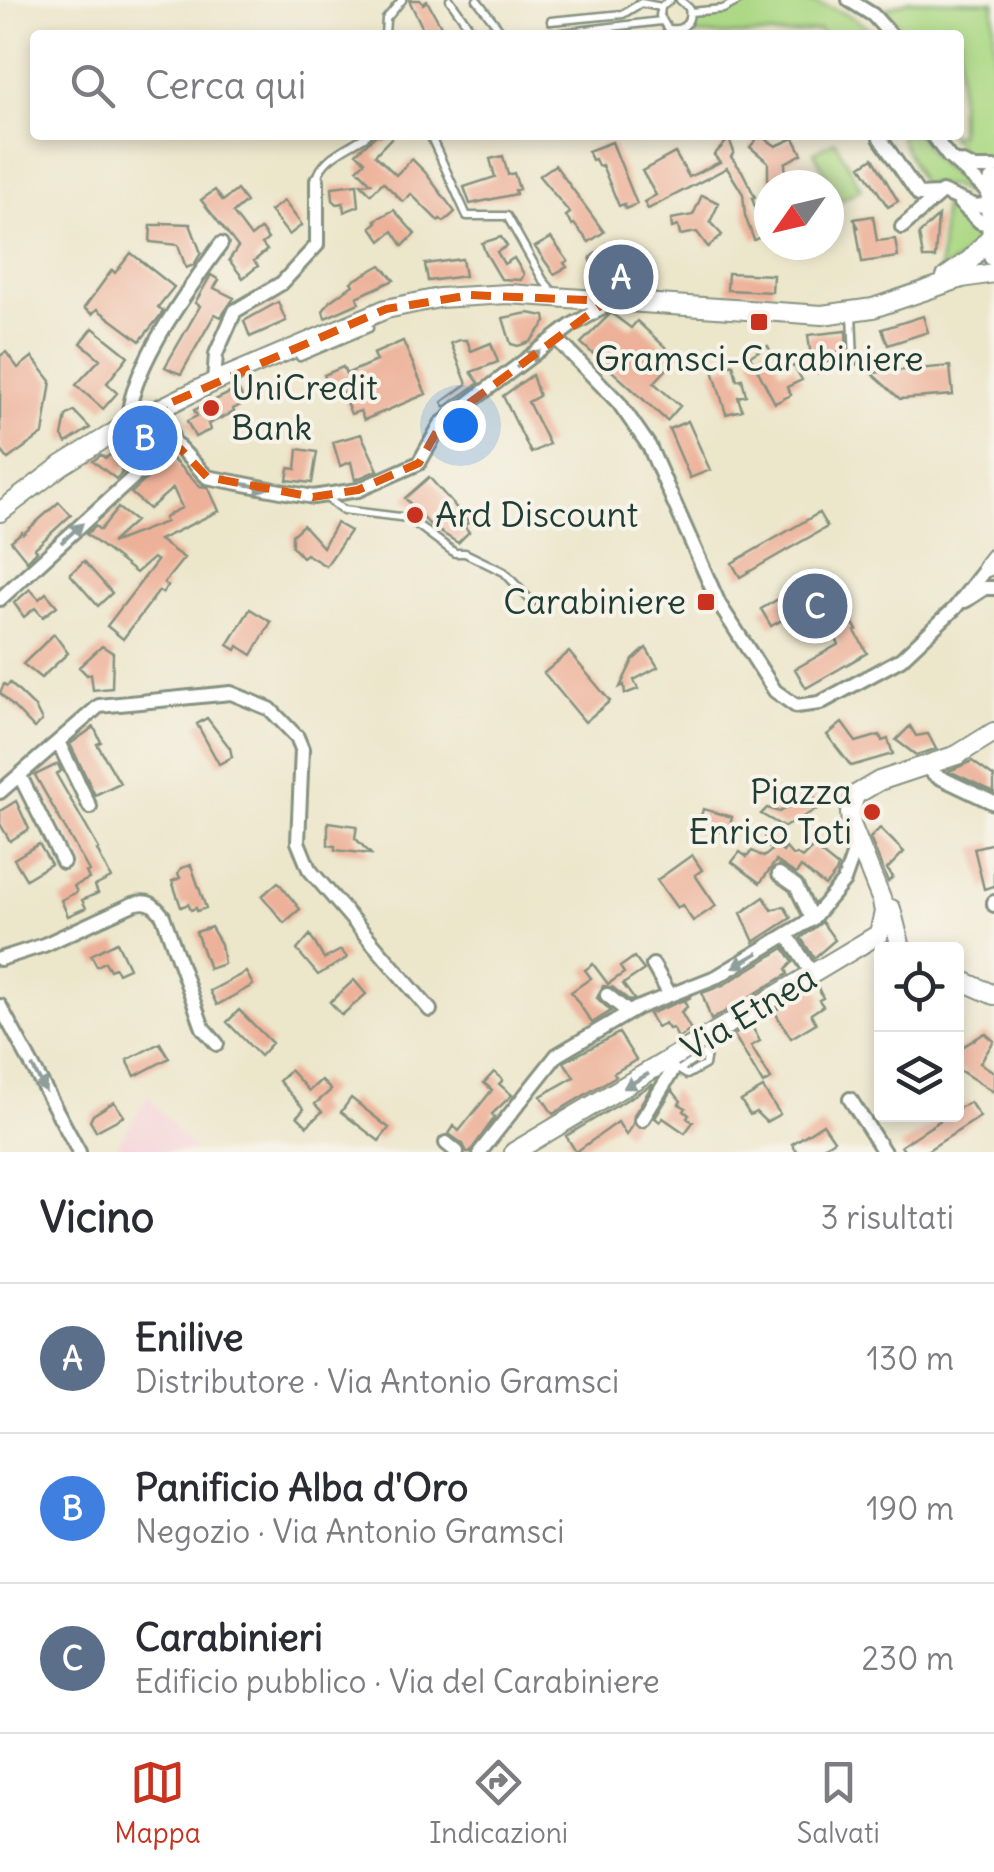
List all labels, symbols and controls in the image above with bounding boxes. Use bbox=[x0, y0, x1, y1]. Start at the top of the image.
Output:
search box bbox=[30, 30, 964, 140]
icon: search bbox=[65, 58, 120, 113]
text: Cerca qui bbox=[145, 62, 306, 109]
north arrow bbox=[754, 170, 844, 260]
pin: A bbox=[588, 240, 654, 314]
marker: Gramsci-Carabiniere bbox=[748, 311, 770, 333]
place label: Gramsci-Carabiniere bbox=[594, 336, 924, 380]
one-way arrow bbox=[515, 350, 541, 370]
place label: UniCredit Bank bbox=[231, 365, 378, 449]
marker: UniCredit Bank bbox=[200, 397, 222, 419]
pin: B bbox=[112, 400, 178, 476]
your location bbox=[435, 400, 486, 451]
one-way arrow bbox=[239, 479, 270, 495]
place label: Ard Discount bbox=[435, 492, 638, 536]
marker: Ard Discount bbox=[404, 504, 426, 526]
one-way arrow bbox=[60, 522, 84, 545]
pin: C bbox=[782, 568, 848, 644]
place label: Carabiniere bbox=[503, 579, 686, 623]
marker: Carabiniere bbox=[695, 591, 717, 613]
place label: Piazza Enrico Toti bbox=[689, 769, 852, 853]
marker: Piazza Enrico Toti bbox=[861, 801, 883, 823]
map controls bbox=[874, 942, 964, 1122]
button: locate bbox=[874, 942, 964, 1032]
one-way arrow bbox=[732, 951, 760, 969]
street label: Via Etnea bbox=[673, 955, 824, 1069]
button: layers bbox=[874, 1032, 964, 1122]
one-way arrow bbox=[31, 1065, 48, 1094]
one-way arrow bbox=[622, 1071, 650, 1089]
text: Vicino bbox=[40, 1191, 154, 1243]
text: 3 risultati bbox=[821, 1197, 954, 1238]
text: Enilive bbox=[135, 1314, 244, 1361]
text: A bbox=[62, 1338, 83, 1379]
text: 130 m bbox=[866, 1338, 954, 1379]
text: Distributore · Via Antonio Gramsci bbox=[135, 1361, 619, 1402]
text: Panificio Alba d'Oro bbox=[135, 1464, 468, 1511]
text: B bbox=[62, 1488, 83, 1529]
text: 190 m bbox=[866, 1488, 954, 1529]
text: Negozio · Via Antonio Gramsci bbox=[135, 1511, 565, 1552]
text: Carabinieri bbox=[135, 1614, 323, 1661]
text: C bbox=[62, 1638, 83, 1679]
text: 230 m bbox=[862, 1638, 954, 1679]
text: Edificio pubblico · Via del Carabiniere bbox=[135, 1661, 660, 1702]
tab: Mappa bbox=[114, 1755, 201, 1851]
tab: Indicazioni bbox=[429, 1755, 568, 1851]
tab: Salvati bbox=[797, 1755, 880, 1851]

